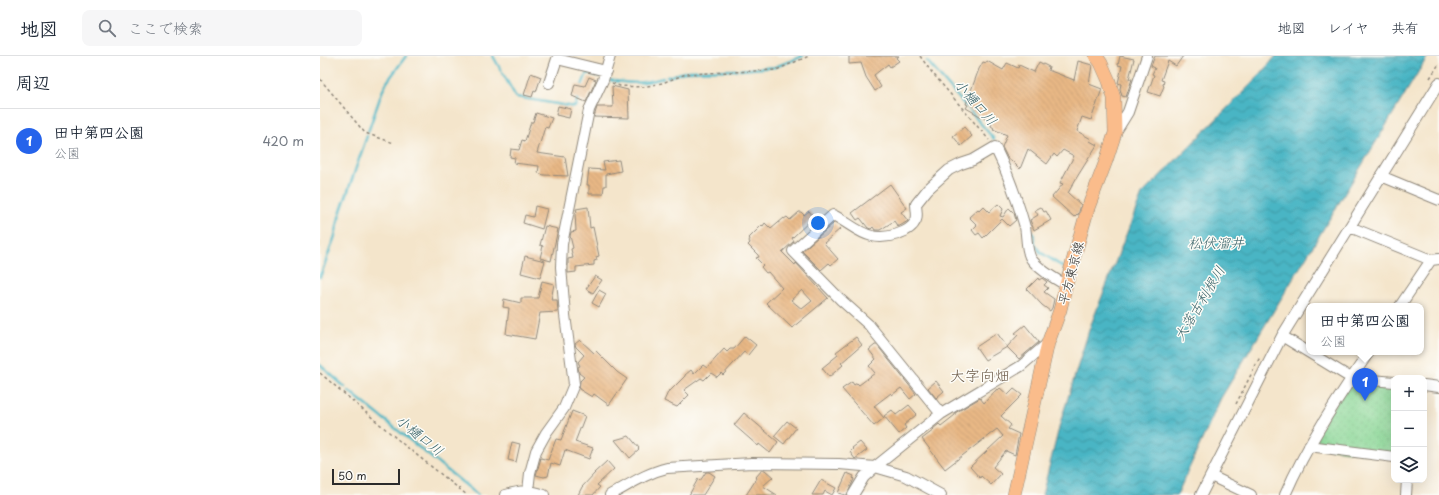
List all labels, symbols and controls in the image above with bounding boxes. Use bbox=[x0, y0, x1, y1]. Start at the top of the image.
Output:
search box bbox=[82, 10, 362, 46]
text: 地図 bbox=[20, 14, 58, 42]
text: ここで検索 bbox=[128, 16, 203, 39]
icon: search bbox=[96, 17, 118, 39]
text: 地図 bbox=[1278, 17, 1306, 38]
text: レイヤ bbox=[1328, 17, 1369, 38]
text: 共有 bbox=[1391, 17, 1419, 38]
text: 周辺 bbox=[16, 69, 50, 95]
water label: 小樋口川 bbox=[950, 74, 1002, 130]
text: 田中第四公園 bbox=[54, 120, 144, 143]
text: 1 bbox=[26, 131, 32, 150]
text: 420 m bbox=[262, 131, 304, 150]
text: 公園 bbox=[54, 143, 80, 162]
your location bbox=[808, 213, 828, 233]
water label: 松伏溜井 bbox=[1188, 232, 1245, 253]
street label: 平方東京線 bbox=[1052, 238, 1088, 307]
water label: 大落古利根川 bbox=[1168, 262, 1230, 344]
popup bbox=[1306, 303, 1424, 355]
text: 田中第四公園 bbox=[1320, 308, 1410, 331]
text: 公園 bbox=[1320, 331, 1346, 350]
district label: 大字向畑 bbox=[950, 363, 1010, 386]
pin: 1 bbox=[1352, 368, 1378, 401]
map controls bbox=[1391, 375, 1427, 483]
button: + bbox=[1391, 375, 1427, 411]
water label: 小樋口川 bbox=[392, 409, 448, 461]
button: − bbox=[1391, 411, 1427, 447]
button: layers bbox=[1391, 447, 1427, 483]
scale bar bbox=[332, 467, 400, 486]
text: 50 m bbox=[338, 467, 367, 484]

